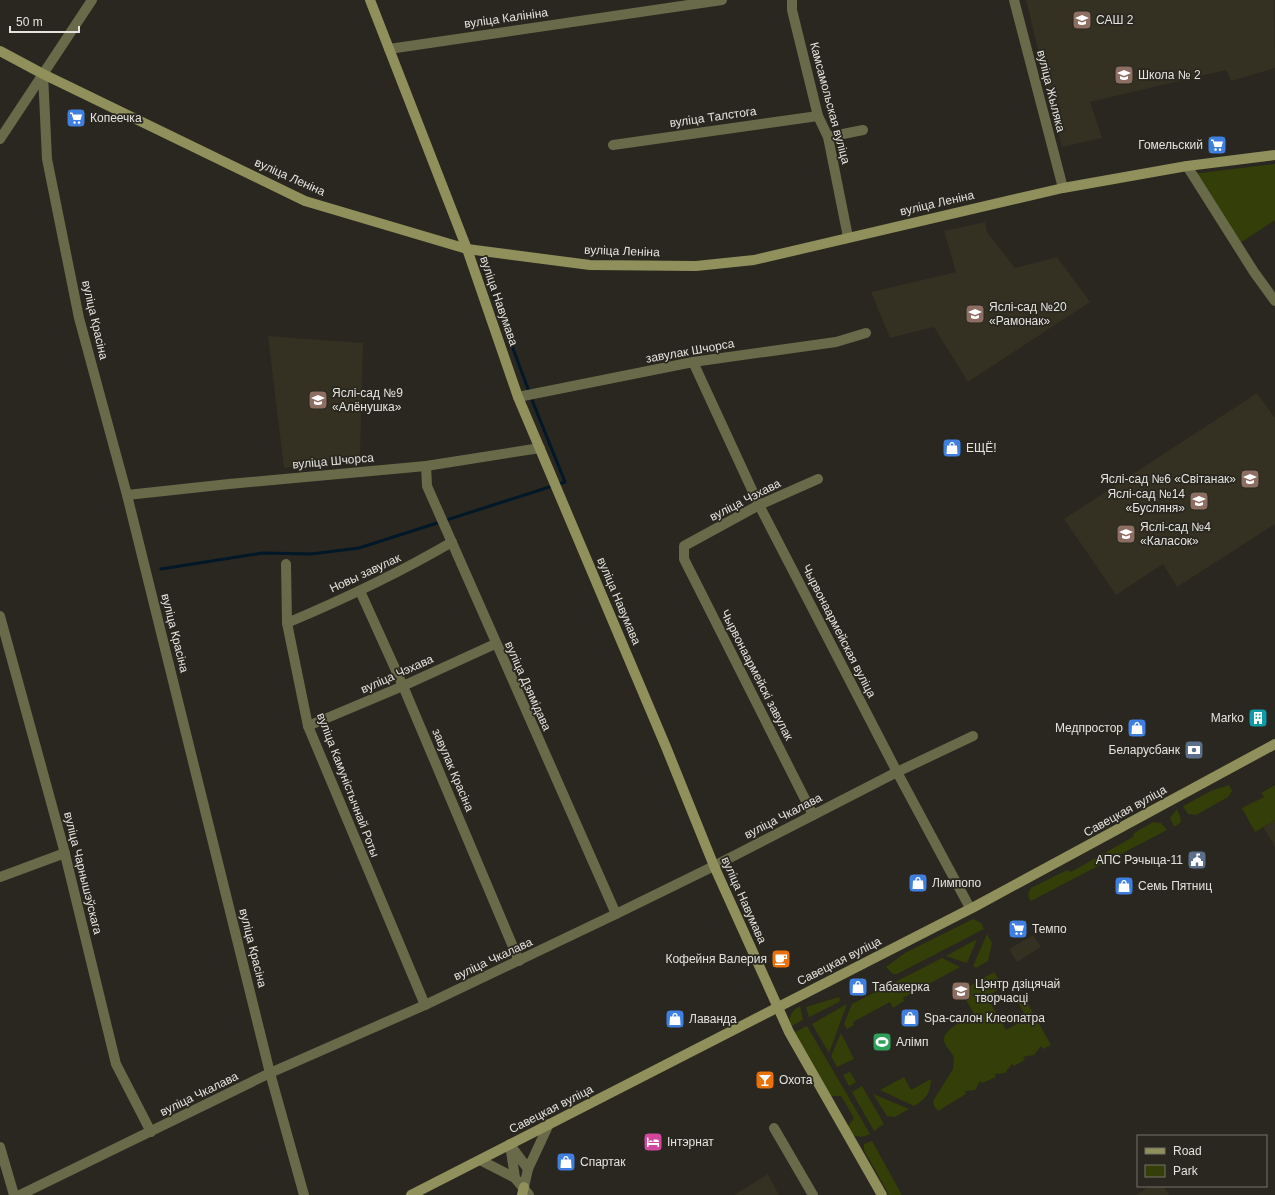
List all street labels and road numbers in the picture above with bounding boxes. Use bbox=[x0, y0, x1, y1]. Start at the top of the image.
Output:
street label: вуліца Калініна bbox=[463, 5, 549, 31]
street label: Камсамольская вуліца bbox=[807, 41, 853, 166]
street label: вуліца Жыляка bbox=[1034, 49, 1068, 134]
street label: вуліца Талстога bbox=[669, 104, 758, 130]
street label: вуліца Леніна bbox=[253, 155, 328, 199]
street label: вуліца Леніна bbox=[899, 188, 976, 218]
street label: вуліца Леніна bbox=[584, 243, 660, 259]
street label: вуліца Навумава bbox=[477, 254, 521, 348]
street label: вуліца Красіна bbox=[79, 279, 111, 361]
street label: завулак Шчорса bbox=[645, 336, 736, 366]
street label: вуліца Шчорса bbox=[292, 450, 375, 472]
street label: вуліца Чэхава bbox=[707, 476, 783, 524]
street label: Новы завулак bbox=[327, 550, 403, 596]
street label: вуліца Навумава bbox=[594, 555, 644, 647]
street label: Чырвонаармейская вуліца bbox=[799, 562, 879, 700]
street label: вуліца Красіна bbox=[158, 592, 192, 674]
street label: Чырвонаармейскі завулак bbox=[718, 607, 796, 743]
street label: вуліца Дзямідава bbox=[502, 639, 554, 733]
street label: вуліца Чэхава bbox=[359, 652, 436, 696]
street label: вуліца Камуністычнай Роты bbox=[314, 711, 382, 859]
street label: завулак Красіна bbox=[429, 726, 477, 814]
street label: Савецкая вуліца bbox=[1081, 782, 1169, 840]
street label: вуліца Чкалава bbox=[742, 790, 824, 842]
street label: вуліца Чарнышэўскага bbox=[61, 810, 105, 936]
street label: вуліца Навумава bbox=[719, 854, 770, 946]
street label: вуліца Красіна bbox=[236, 907, 270, 989]
street label: Савецкая вуліца bbox=[795, 934, 884, 988]
street label: вуліца Чкалава bbox=[451, 935, 535, 983]
street label: вуліца Чкалава bbox=[158, 1069, 241, 1119]
street label: Савецкая вуліца bbox=[507, 1082, 596, 1136]

